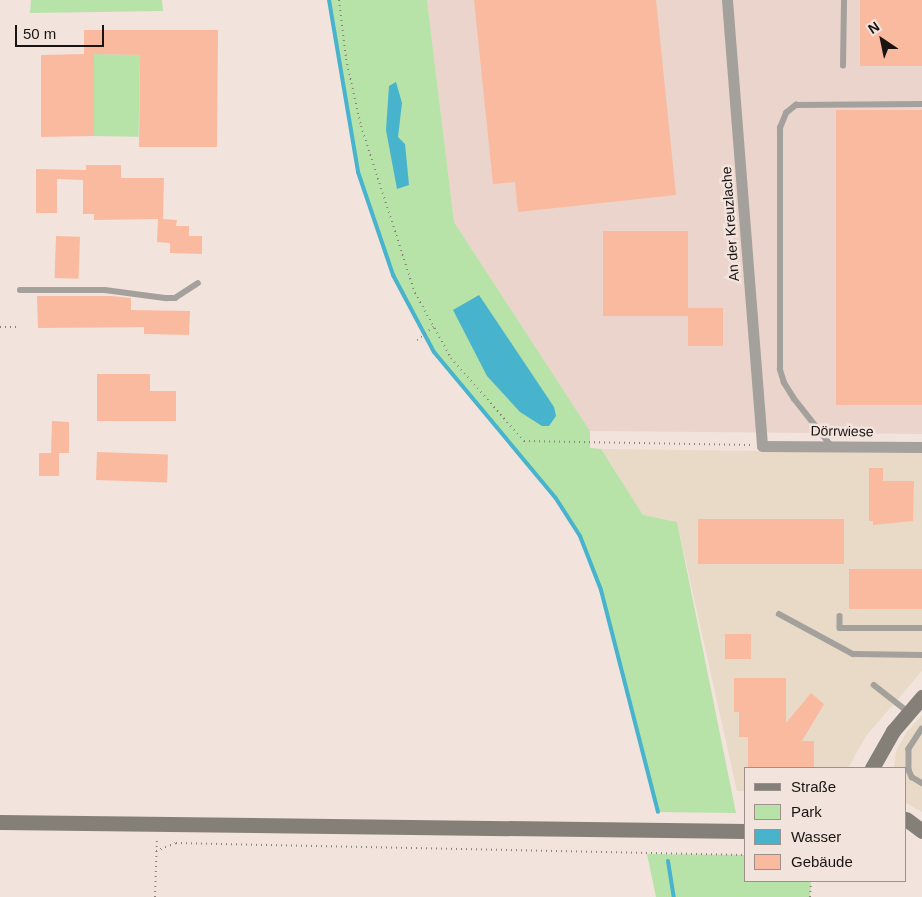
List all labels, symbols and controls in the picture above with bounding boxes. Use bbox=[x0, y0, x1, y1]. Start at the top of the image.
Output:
scale bar bbox=[18, 15, 106, 47]
north arrow bbox=[857, 15, 907, 65]
text: N bbox=[865, 18, 882, 37]
text: 50 m bbox=[23, 25, 56, 42]
street label: An der Kreuzlache bbox=[718, 166, 742, 282]
street label: Dörrwiese bbox=[810, 422, 874, 440]
legend bbox=[744, 767, 907, 882]
text: Straße bbox=[791, 778, 836, 795]
text: Park bbox=[791, 803, 822, 820]
text: Wasser bbox=[791, 828, 841, 845]
text: Gebäude bbox=[791, 853, 853, 870]

